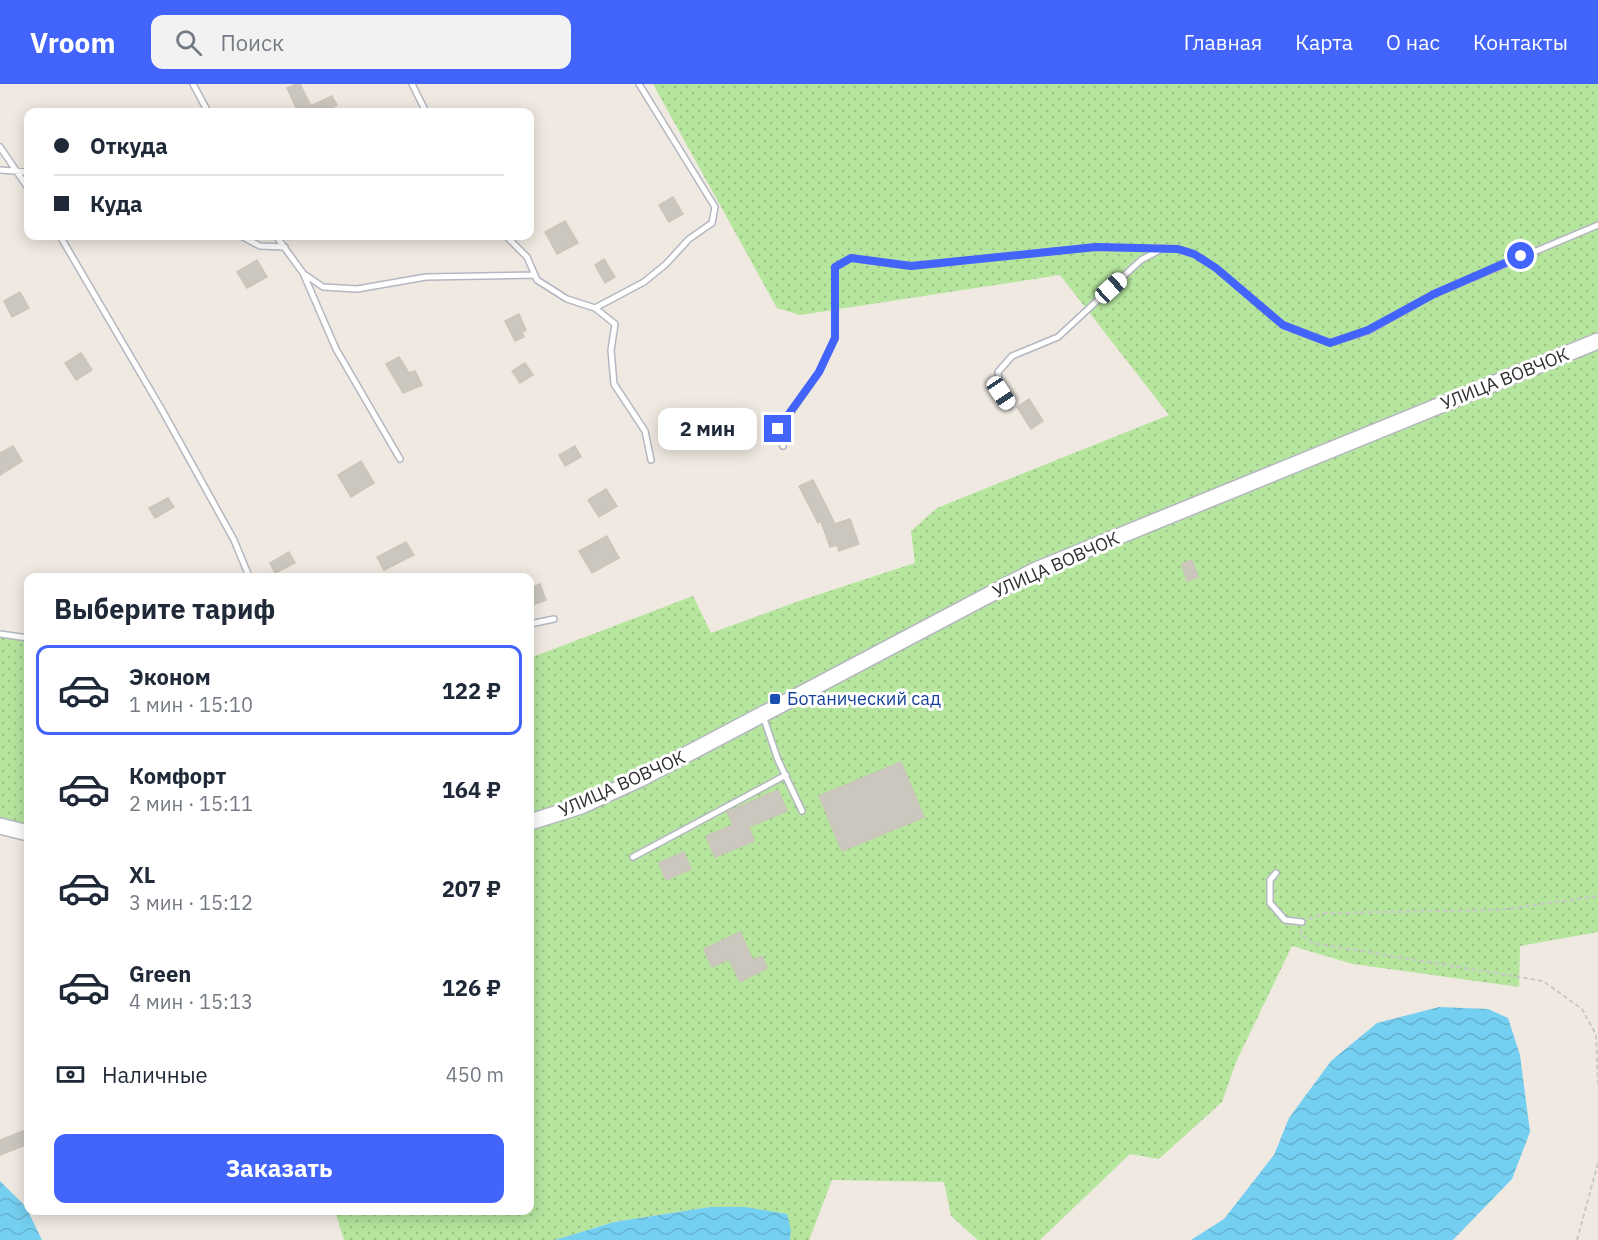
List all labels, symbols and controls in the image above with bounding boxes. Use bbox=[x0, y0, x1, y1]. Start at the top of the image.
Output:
search box bbox=[151, 15, 571, 69]
text: Vroom bbox=[30, 24, 115, 61]
icon: search bbox=[172, 26, 205, 59]
text: Поиск bbox=[220, 28, 284, 57]
text: Главная bbox=[1184, 28, 1262, 56]
text: Карта bbox=[1295, 28, 1353, 56]
text: О нас bbox=[1386, 28, 1440, 56]
text: Контакты bbox=[1473, 28, 1568, 56]
text: Откуда bbox=[90, 131, 168, 160]
text: Куда bbox=[90, 189, 143, 218]
route start bbox=[1507, 242, 1534, 269]
car bbox=[1092, 269, 1130, 307]
street label: УЛИЦА ВОВЧОК bbox=[1437, 342, 1572, 415]
car bbox=[983, 373, 1019, 413]
callout: 2 мин bbox=[658, 408, 757, 450]
text: 2 мин bbox=[680, 415, 735, 442]
route end bbox=[764, 415, 791, 442]
street label: УЛИЦА ВОВЧОК bbox=[989, 526, 1123, 603]
text: Выберите тариф bbox=[54, 591, 275, 626]
text: Эконом bbox=[129, 662, 211, 691]
icon: car bbox=[57, 663, 111, 717]
text: 122 ₽ bbox=[442, 676, 501, 705]
place label: Ботанический сад bbox=[787, 687, 941, 710]
text: 1 мин · 15:10 bbox=[129, 691, 253, 718]
marker: Ботанический сад bbox=[768, 692, 782, 706]
street label: УЛИЦА ВОВЧОК bbox=[555, 745, 689, 822]
text: Комфорт bbox=[129, 761, 226, 790]
icon: car bbox=[57, 762, 111, 816]
text: 164 ₽ bbox=[442, 775, 501, 804]
text: 2 мин · 15:11 bbox=[129, 790, 253, 817]
text: XL bbox=[129, 860, 155, 889]
icon: car bbox=[57, 861, 111, 915]
text: 207 ₽ bbox=[442, 874, 501, 903]
text: 3 мин · 15:12 bbox=[129, 889, 253, 916]
text: Green bbox=[129, 959, 191, 988]
icon: car bbox=[57, 960, 111, 1014]
text: 126 ₽ bbox=[442, 973, 501, 1002]
text: 4 мин · 15:13 bbox=[129, 988, 253, 1015]
icon: cash bbox=[54, 1058, 87, 1091]
text: Наличные bbox=[102, 1060, 208, 1089]
text: 450 m bbox=[446, 1061, 504, 1088]
button: Заказать bbox=[54, 1134, 504, 1203]

